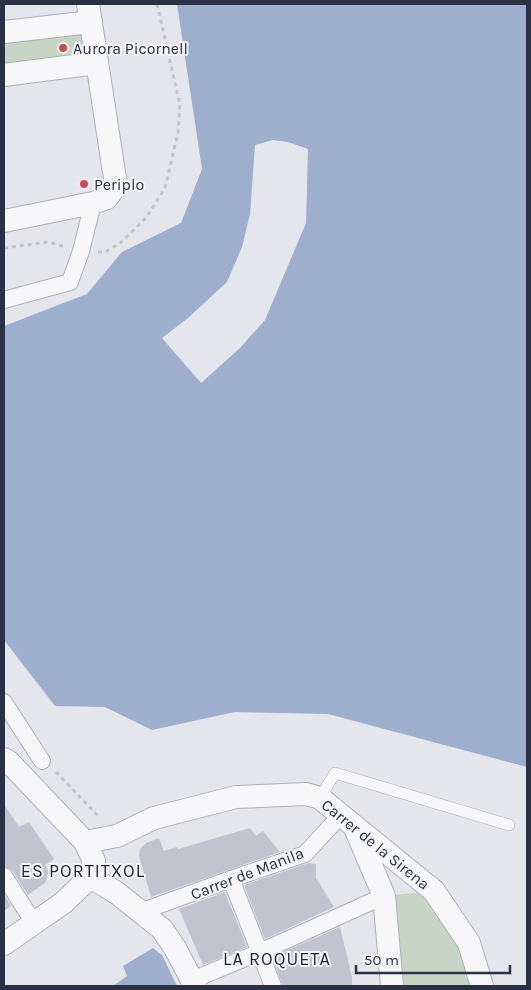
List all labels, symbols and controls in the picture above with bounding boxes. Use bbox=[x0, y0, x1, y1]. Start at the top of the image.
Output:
place label: Aurora Picornell bbox=[73, 39, 188, 58]
marker: Aurora Picornell bbox=[57, 42, 69, 54]
place label: Periplo bbox=[94, 175, 144, 194]
marker: Periplo bbox=[78, 178, 90, 190]
street label: Carrer de la Sirena bbox=[318, 795, 434, 894]
street label: Carrer de Manila bbox=[188, 843, 306, 904]
district label: ES PORTITXOL bbox=[21, 860, 145, 882]
scale bar bbox=[356, 942, 510, 974]
district label: LA ROQUETA bbox=[223, 948, 331, 970]
text: 50 m bbox=[364, 951, 399, 969]

